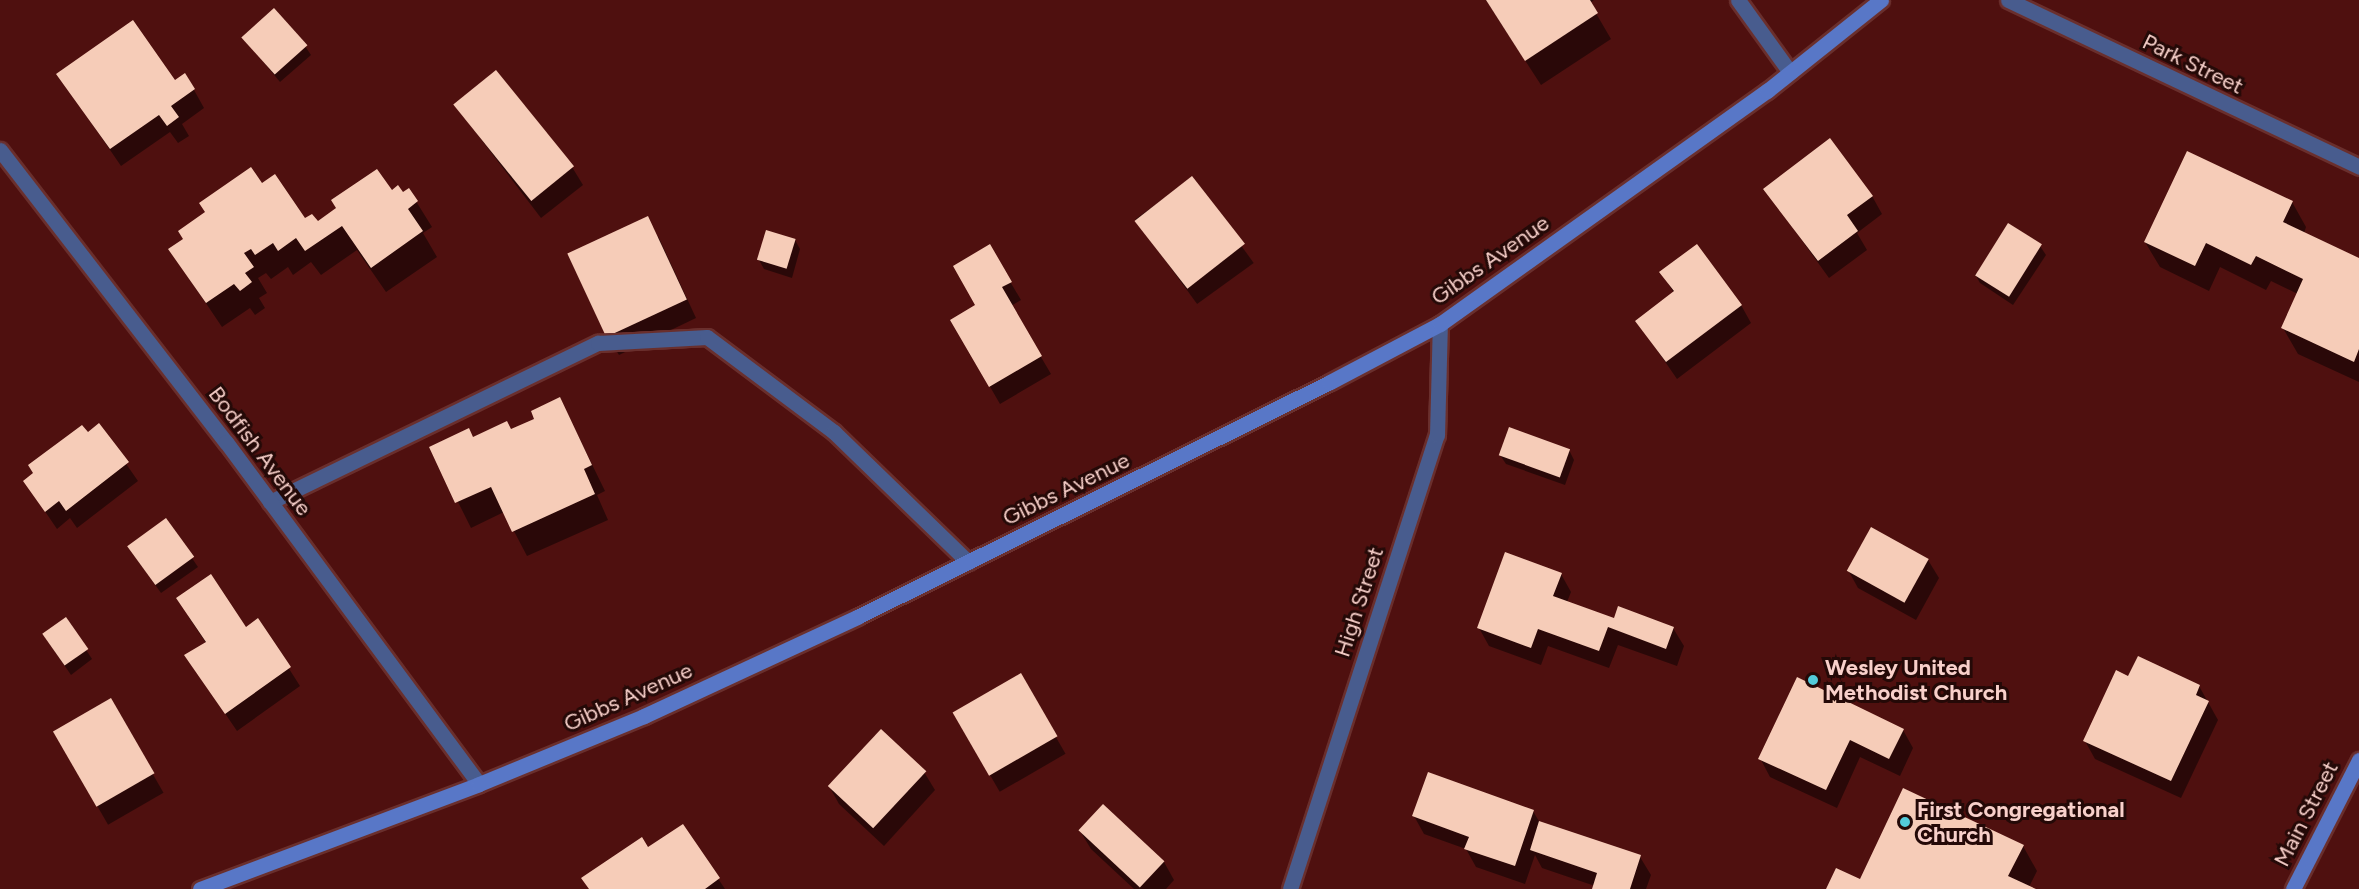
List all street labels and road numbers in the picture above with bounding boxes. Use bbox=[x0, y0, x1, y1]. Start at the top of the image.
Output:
street label: Park Street bbox=[2138, 28, 2248, 100]
street label: Gibbs Avenue bbox=[1426, 210, 1554, 310]
street label: Bodfish Avenue bbox=[203, 381, 317, 521]
street label: Gibbs Avenue bbox=[998, 447, 1134, 531]
street label: High Street bbox=[1329, 544, 1389, 660]
street label: Gibbs Avenue bbox=[560, 657, 696, 737]
street label: Main Street bbox=[2268, 757, 2344, 871]

